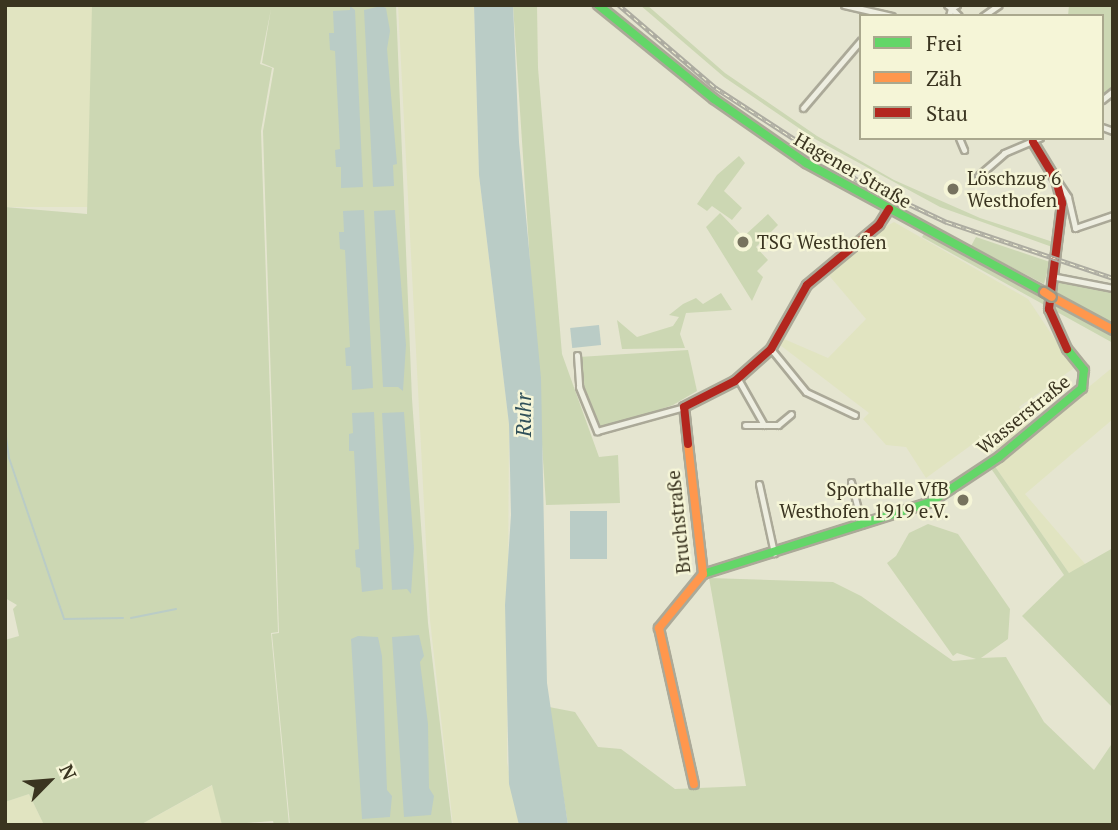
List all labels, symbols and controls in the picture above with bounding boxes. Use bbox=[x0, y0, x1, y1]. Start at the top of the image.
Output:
legend bbox=[859, 14, 1104, 140]
text: Frei bbox=[926, 29, 962, 57]
text: Zäh bbox=[926, 64, 962, 92]
text: Stau bbox=[926, 99, 968, 127]
street label: Hagener Straße bbox=[790, 127, 916, 213]
place label: Löschzug 6 Westhofen bbox=[967, 167, 1061, 211]
marker: Löschzug 6 Westhofen bbox=[945, 181, 961, 197]
place label: TSG Westhofen bbox=[757, 231, 887, 253]
marker: TSG Westhofen bbox=[735, 234, 751, 250]
street label: Wasserstraße bbox=[972, 370, 1074, 458]
water label: Ruhr bbox=[510, 393, 536, 437]
street label: Bruchstraße bbox=[661, 469, 695, 575]
place label: Sporthalle VfB Westhofen 1919 e.V. bbox=[779, 478, 949, 522]
marker: Sporthalle VfB Westhofen 1919 e.V. bbox=[955, 492, 971, 508]
north arrow bbox=[14, 746, 84, 816]
text: N bbox=[54, 760, 83, 784]

